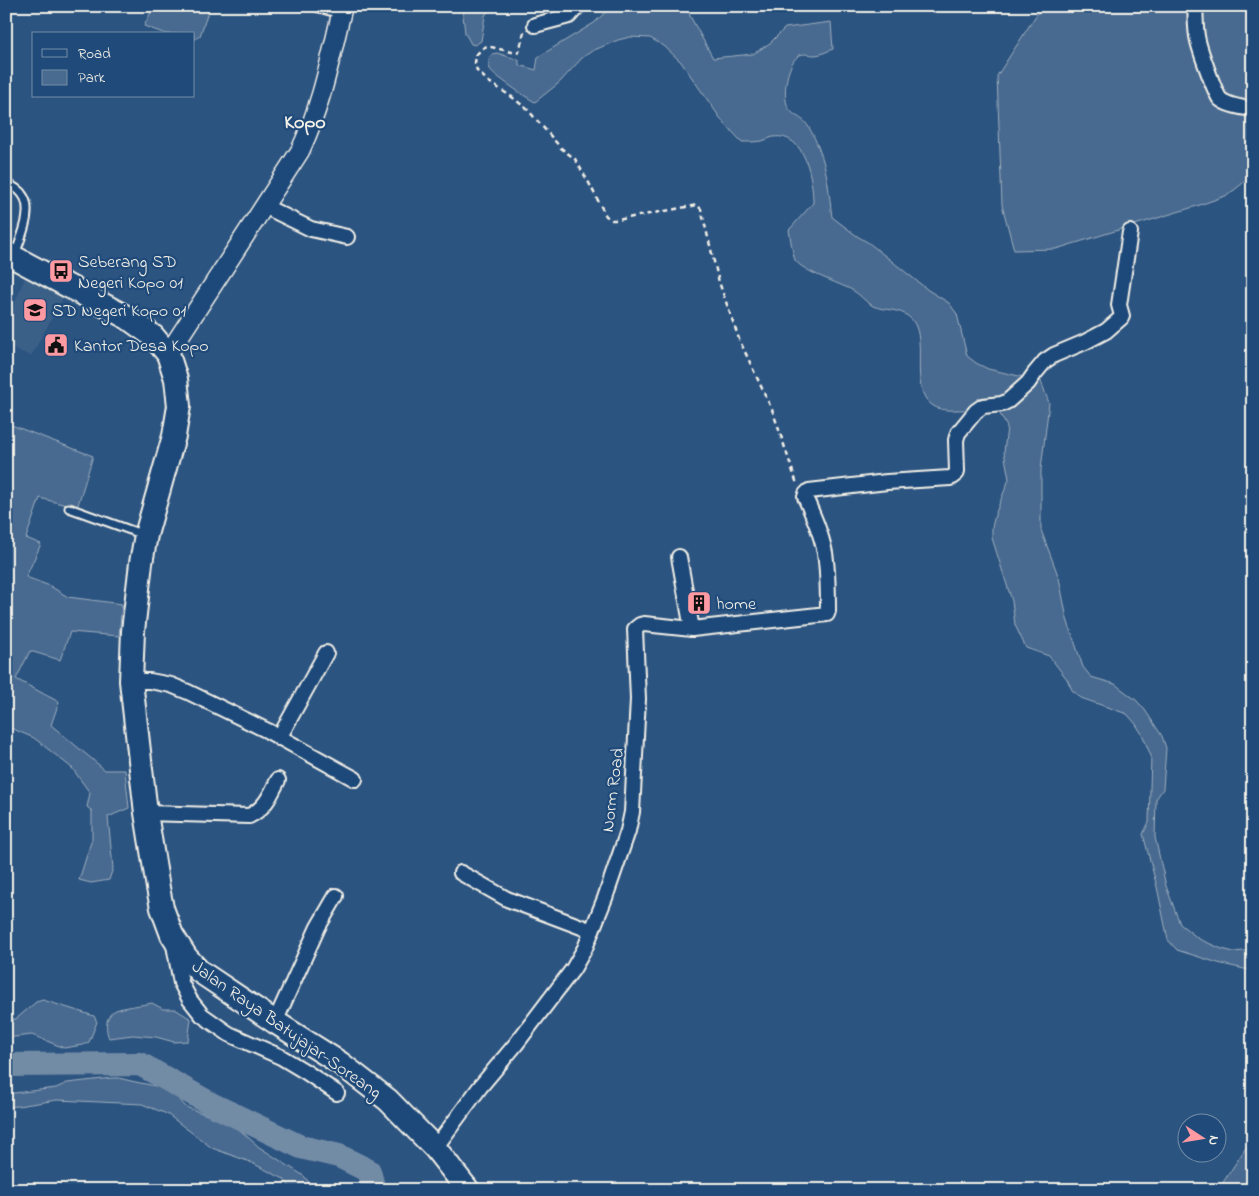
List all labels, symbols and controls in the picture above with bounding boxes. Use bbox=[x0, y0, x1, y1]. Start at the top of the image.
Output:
legend bbox=[32, 32, 195, 98]
text: Road bbox=[78, 43, 111, 65]
text: Park bbox=[78, 67, 106, 89]
district label: Kopo bbox=[284, 109, 326, 138]
place label: Seberang SD Negeri Kopo 01 bbox=[78, 250, 183, 298]
bus stop icon: Seberang SD Negeri Kopo 01 bbox=[48, 258, 74, 284]
school or university icon: SD Negeri Kopo 01 bbox=[22, 297, 48, 323]
place label: SD Negeri Kopo 01 bbox=[52, 299, 186, 326]
public building icon: Kantor Desa Kopo bbox=[43, 332, 69, 358]
place label: Kantor Desa Kopo bbox=[74, 334, 209, 360]
building icon: home bbox=[686, 590, 712, 616]
place label: home bbox=[716, 592, 757, 618]
street label: Norm Road bbox=[596, 747, 632, 834]
street label: Jalan Raya Batujajar-Soreang bbox=[185, 955, 386, 1107]
north arrow bbox=[1176, 1114, 1226, 1164]
text: N bbox=[1202, 1134, 1225, 1147]

